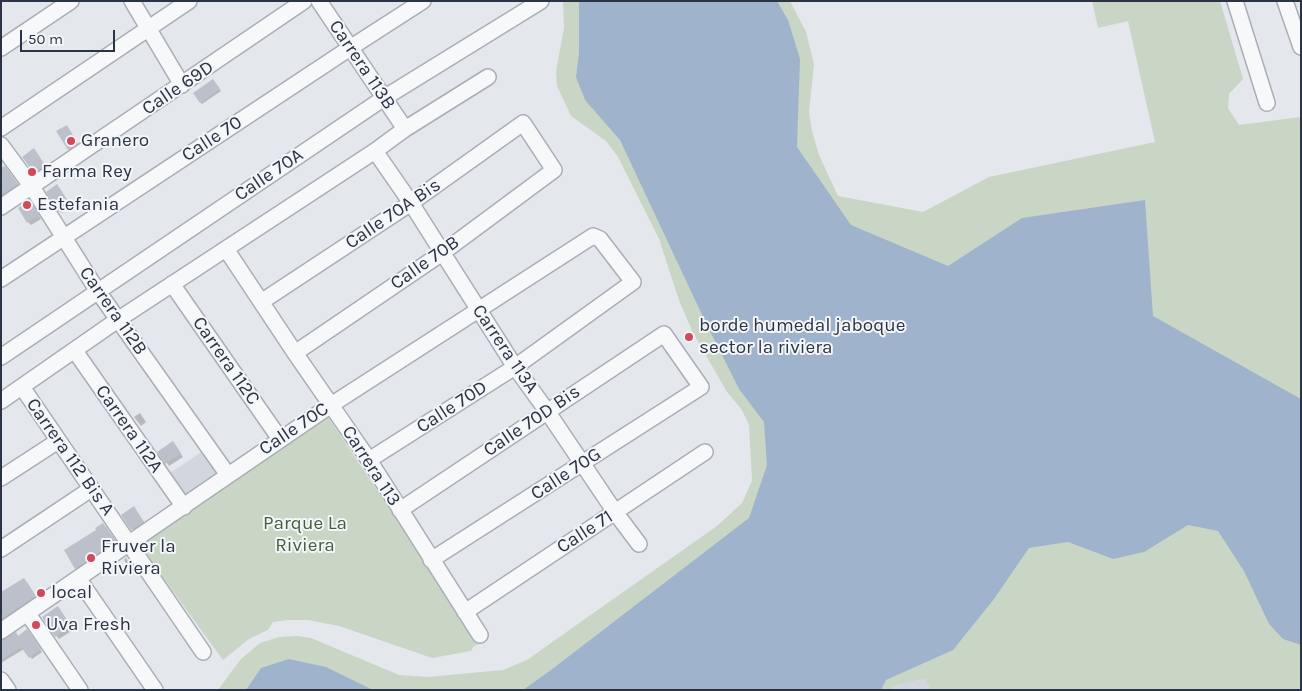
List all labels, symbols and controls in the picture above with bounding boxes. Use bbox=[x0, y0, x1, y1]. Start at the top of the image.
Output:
street label: Carrera 113B bbox=[324, 16, 400, 114]
scale bar bbox=[22, 20, 118, 52]
text: 50 m bbox=[28, 30, 63, 48]
street label: Calle 69D bbox=[138, 56, 218, 120]
street label: Calle 70 bbox=[178, 111, 246, 167]
place label: Granero bbox=[81, 130, 149, 152]
marker: Granero bbox=[65, 135, 77, 147]
street label: Calle 70A bbox=[230, 144, 308, 206]
place label: Farma Rey bbox=[42, 161, 132, 183]
marker: Farma Rey bbox=[26, 166, 38, 178]
street label: Calle 70A Bis bbox=[341, 174, 445, 254]
place label: Estefania bbox=[37, 194, 119, 216]
marker: Estefania bbox=[21, 199, 33, 211]
street label: Calle 70B bbox=[386, 231, 464, 295]
street label: Carrera 112B bbox=[74, 262, 152, 360]
street label: Carrera 113A bbox=[467, 300, 543, 398]
street label: Carrera 112C bbox=[187, 312, 265, 410]
place label: borde humedal jaboque sector la riviera bbox=[699, 315, 906, 359]
marker: borde humedal jaboque sector la riviera bbox=[683, 331, 695, 343]
street label: Calle 70D bbox=[412, 376, 492, 438]
street label: Calle 70D Bis bbox=[479, 380, 585, 462]
street label: Carrera 112A bbox=[90, 381, 168, 477]
street label: Carrera 112 Bis A bbox=[21, 394, 119, 520]
street label: Calle 70C bbox=[255, 398, 333, 460]
street label: Carrera 113 bbox=[337, 422, 405, 510]
street label: Calle 70G bbox=[526, 443, 606, 505]
street label: Calle 71 bbox=[553, 505, 617, 559]
park label: Parque La Riviera bbox=[263, 513, 347, 557]
place label: Fruver la Riviera bbox=[101, 536, 176, 580]
marker: Fruver la Riviera bbox=[85, 552, 97, 564]
place label: local bbox=[51, 582, 92, 604]
marker: local bbox=[35, 587, 47, 599]
place label: Uva Fresh bbox=[46, 614, 131, 636]
marker: Uva Fresh bbox=[30, 619, 42, 631]

